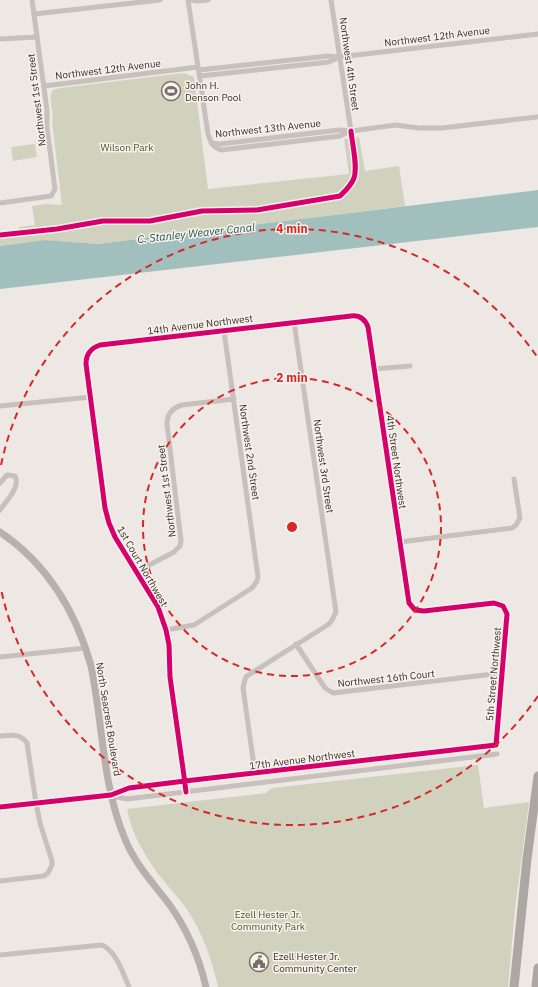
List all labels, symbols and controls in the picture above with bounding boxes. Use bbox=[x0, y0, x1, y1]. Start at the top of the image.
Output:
street label: Northwest 4th Street bbox=[337, 16, 363, 112]
street label: Northwest 12th Avenue bbox=[384, 24, 491, 49]
street label: Northwest 1st Street bbox=[24, 52, 49, 147]
street label: Northwest 12th Avenue bbox=[55, 57, 162, 82]
place label: John H. Denson Pool bbox=[185, 79, 241, 104]
sports icon: John H. Denson Pool bbox=[160, 80, 182, 102]
street label: Northwest 13th Avenue bbox=[215, 116, 322, 141]
park label: Wilson Park bbox=[101, 141, 154, 154]
water label: C. Stanley Weaver Canal bbox=[136, 220, 256, 246]
text: 4 min bbox=[276, 221, 308, 236]
street label: 14th Avenue Northwest bbox=[147, 312, 254, 337]
text: 2 min bbox=[276, 370, 308, 385]
street label: Northwest 2nd Street bbox=[236, 403, 263, 501]
street label: 4th Street Northwest bbox=[384, 414, 410, 510]
street label: Northwest 3rd Street bbox=[310, 418, 337, 514]
street label: Northwest 1st Street bbox=[154, 443, 179, 538]
centre of rings bbox=[285, 520, 299, 534]
street label: 1st Court Northwest bbox=[114, 524, 171, 609]
street label: 5th Street Northwest bbox=[483, 626, 504, 722]
street label: North Seacrest Boulevard bbox=[93, 661, 124, 777]
street label: Northwest 16th Court bbox=[337, 667, 436, 690]
street label: 17th Avenue Northwest bbox=[249, 747, 356, 772]
park label: Ezell Hester Jr. Community Park bbox=[231, 908, 306, 933]
place label: Ezell Hester Jr. Community Center bbox=[273, 950, 357, 975]
public building icon: Ezell Hester Jr. Community Center bbox=[248, 951, 270, 973]

